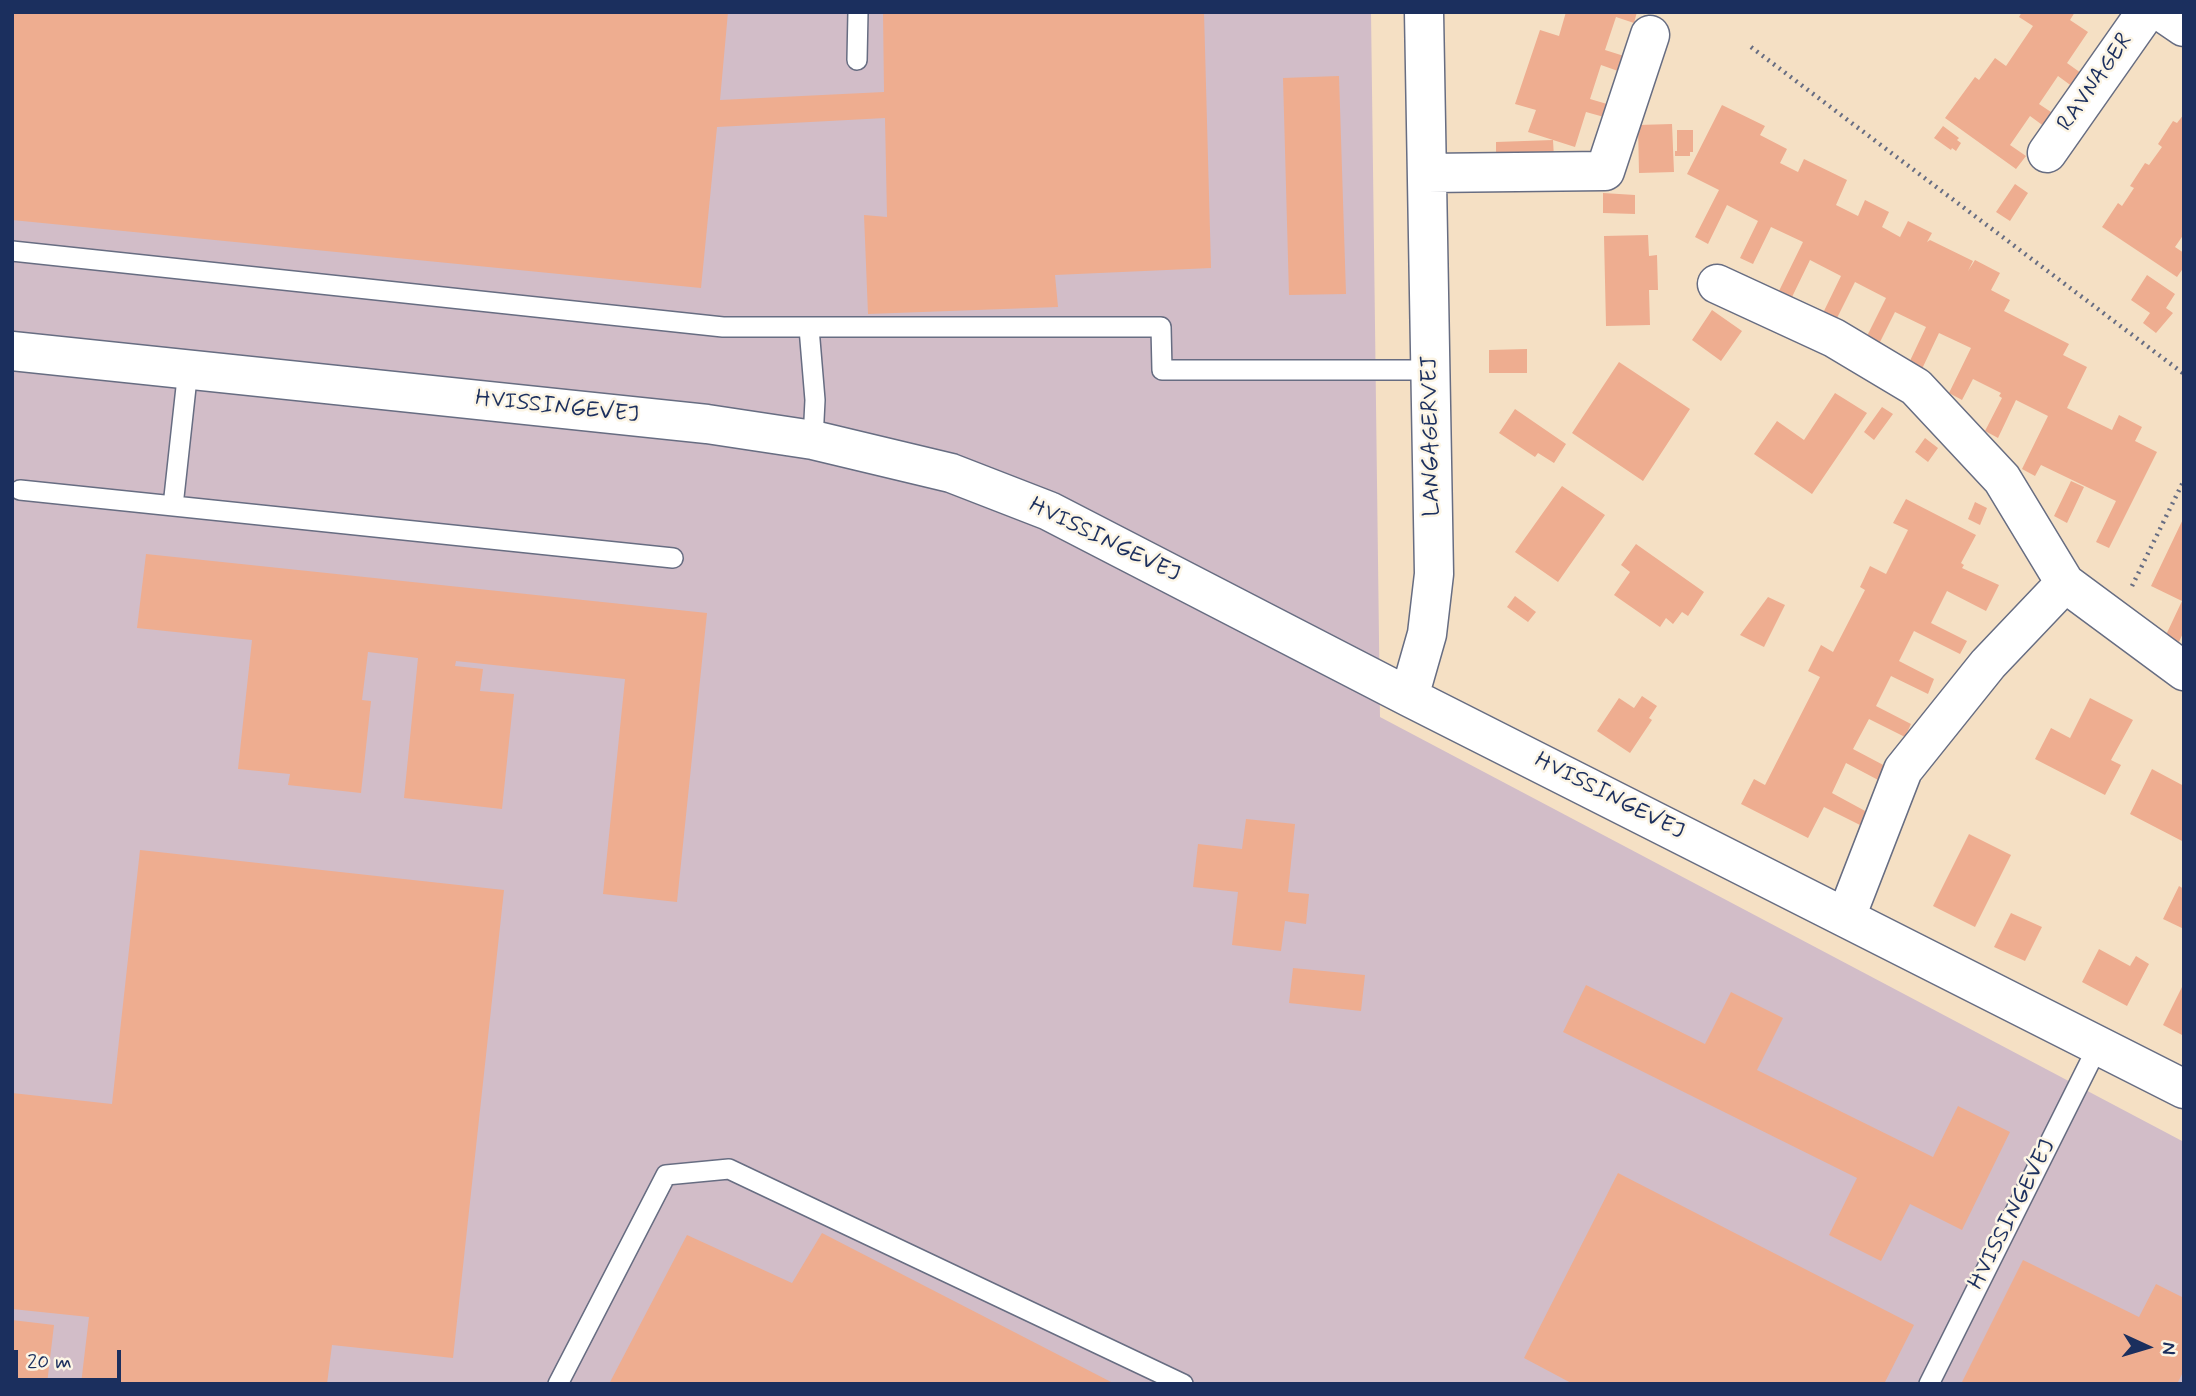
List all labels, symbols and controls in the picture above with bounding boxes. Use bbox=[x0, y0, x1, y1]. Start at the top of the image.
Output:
street label: RAVNAGER bbox=[2052, 29, 2140, 137]
street label: LANGAGERVEJ bbox=[1417, 355, 1447, 517]
street label: HVISSINGEVEJ bbox=[474, 386, 640, 430]
street label: HVISSINGEVEJ bbox=[1024, 493, 1184, 589]
street label: HVISSINGEVEJ bbox=[1530, 747, 1688, 847]
street label: HVISSINGEVEJ bbox=[1963, 1136, 2063, 1294]
north arrow bbox=[2112, 1312, 2182, 1382]
scale bar bbox=[18, 1336, 124, 1380]
text: N bbox=[2156, 1341, 2181, 1356]
text: 20 m bbox=[27, 1348, 72, 1376]

